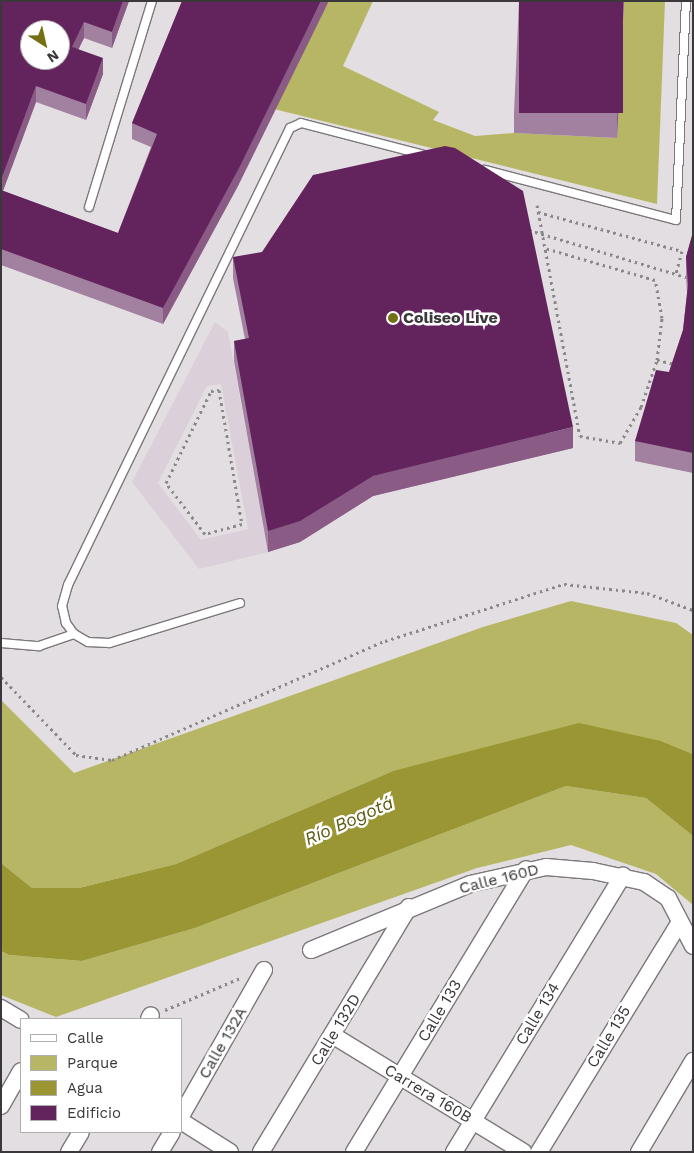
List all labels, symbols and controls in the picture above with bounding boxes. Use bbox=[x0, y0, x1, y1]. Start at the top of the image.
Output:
north arrow bbox=[20, 20, 70, 70]
text: N bbox=[44, 47, 62, 66]
place label: Coliseo Live bbox=[403, 308, 498, 328]
marker: Coliseo Live bbox=[387, 312, 399, 324]
water label: Río Bogotá bbox=[301, 792, 397, 850]
street label: Calle 160D bbox=[457, 860, 541, 898]
street label: Calle 133 bbox=[414, 976, 466, 1046]
street label: Calle 134 bbox=[512, 979, 564, 1049]
street label: Calle 132D bbox=[307, 990, 365, 1070]
street label: Calle 135 bbox=[583, 1002, 635, 1072]
street label: Calle 132A bbox=[195, 1004, 251, 1082]
legend bbox=[20, 1018, 182, 1133]
text: Calle bbox=[67, 1029, 104, 1047]
text: Parque bbox=[67, 1054, 118, 1072]
street label: Carrera 160B bbox=[381, 1060, 475, 1128]
text: Agua bbox=[67, 1079, 103, 1097]
text: Edificio bbox=[67, 1104, 121, 1122]

